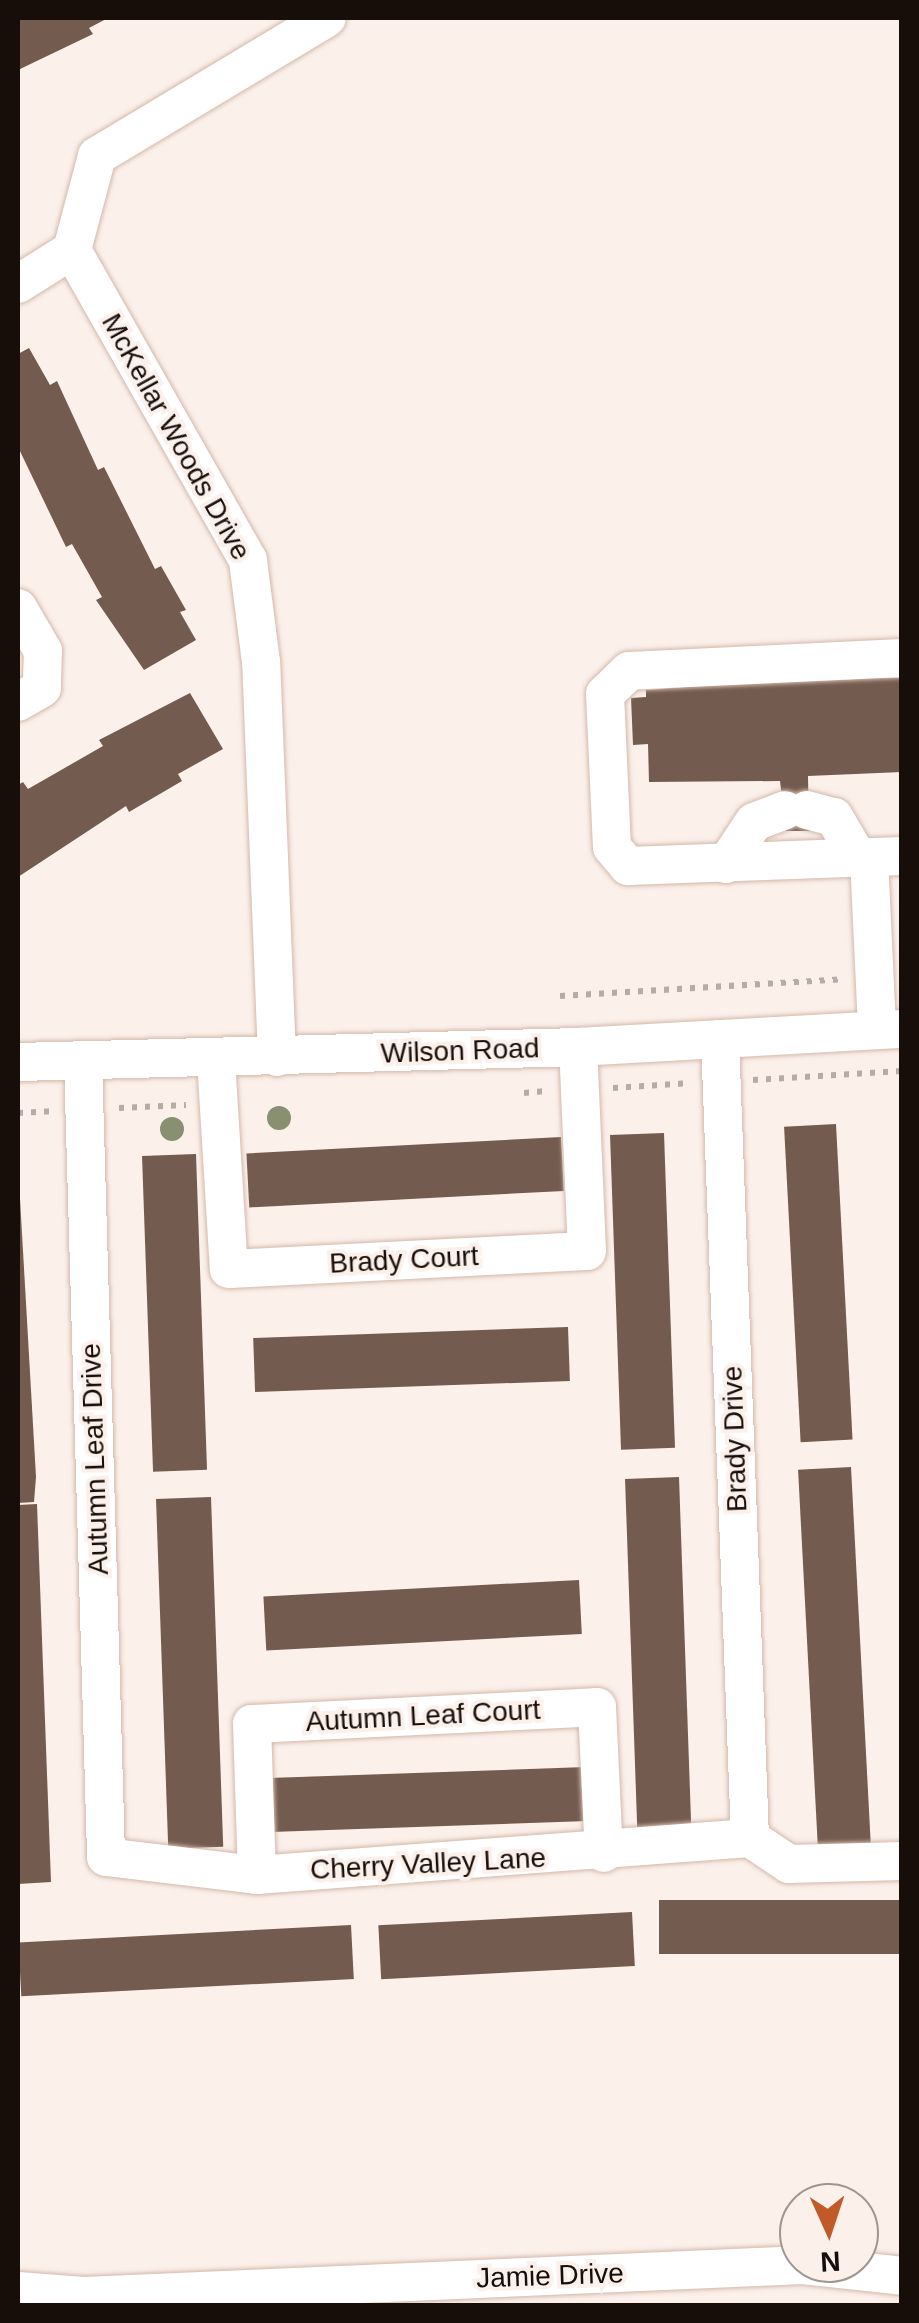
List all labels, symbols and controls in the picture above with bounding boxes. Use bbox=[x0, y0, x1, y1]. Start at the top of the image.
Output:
street label: McKellar Woods Drive bbox=[94, 308, 258, 566]
street label: Wilson Road bbox=[380, 1031, 540, 1071]
street label: Brady Court bbox=[329, 1239, 479, 1281]
street label: Autumn Leaf Drive bbox=[74, 1343, 116, 1575]
street label: Brady Drive bbox=[716, 1365, 754, 1513]
street label: Autumn Leaf Court bbox=[305, 1693, 541, 1739]
street label: Cherry Valley Lane bbox=[309, 1841, 547, 1887]
north arrow bbox=[779, 2183, 879, 2283]
text: N bbox=[820, 2245, 841, 2277]
street label: Jamie Drive bbox=[476, 2257, 624, 2295]

